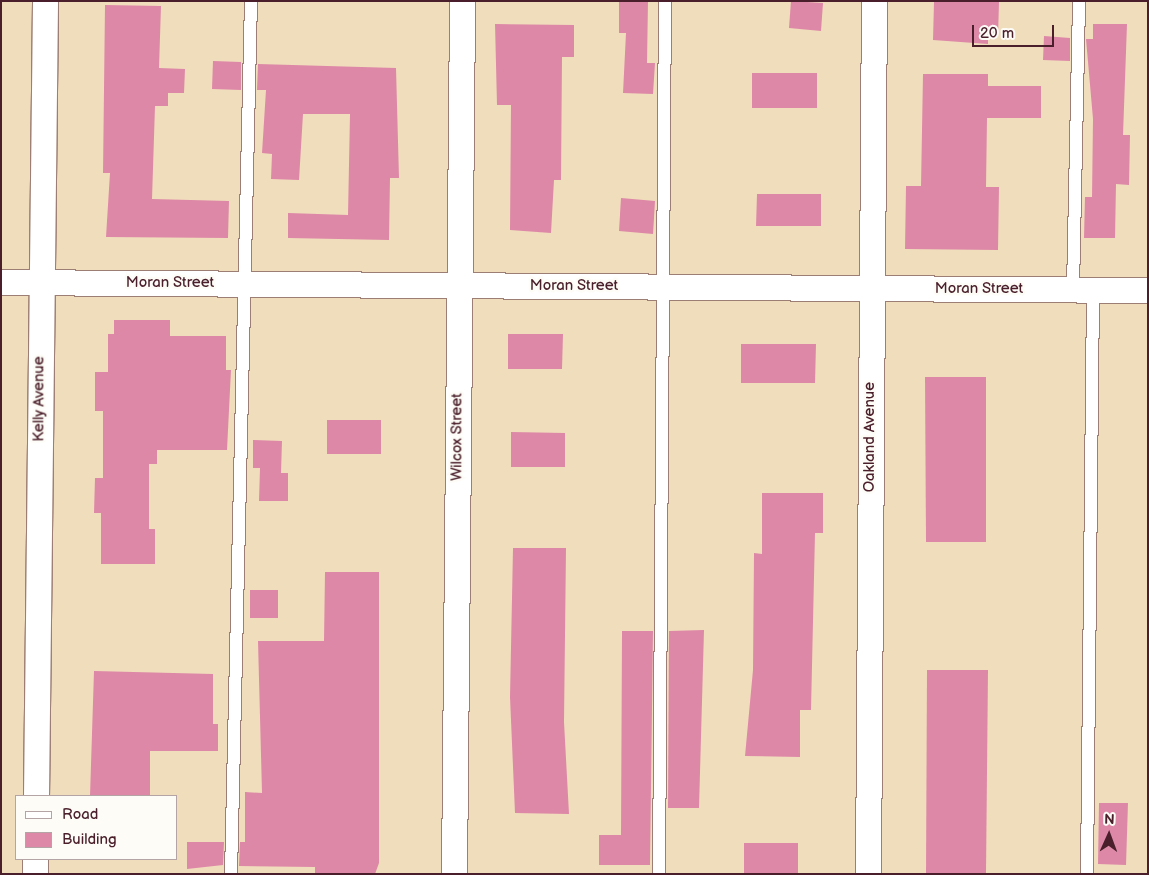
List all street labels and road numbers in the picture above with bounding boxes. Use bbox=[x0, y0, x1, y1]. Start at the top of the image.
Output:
street label: Moran Street bbox=[126, 274, 214, 292]
street label: Moran Street bbox=[530, 277, 618, 295]
street label: Moran Street bbox=[935, 280, 1023, 298]
street label: Kelly Avenue bbox=[30, 356, 48, 442]
street label: Oakland Avenue bbox=[861, 382, 879, 492]
street label: Wilcox Street bbox=[448, 393, 466, 481]

